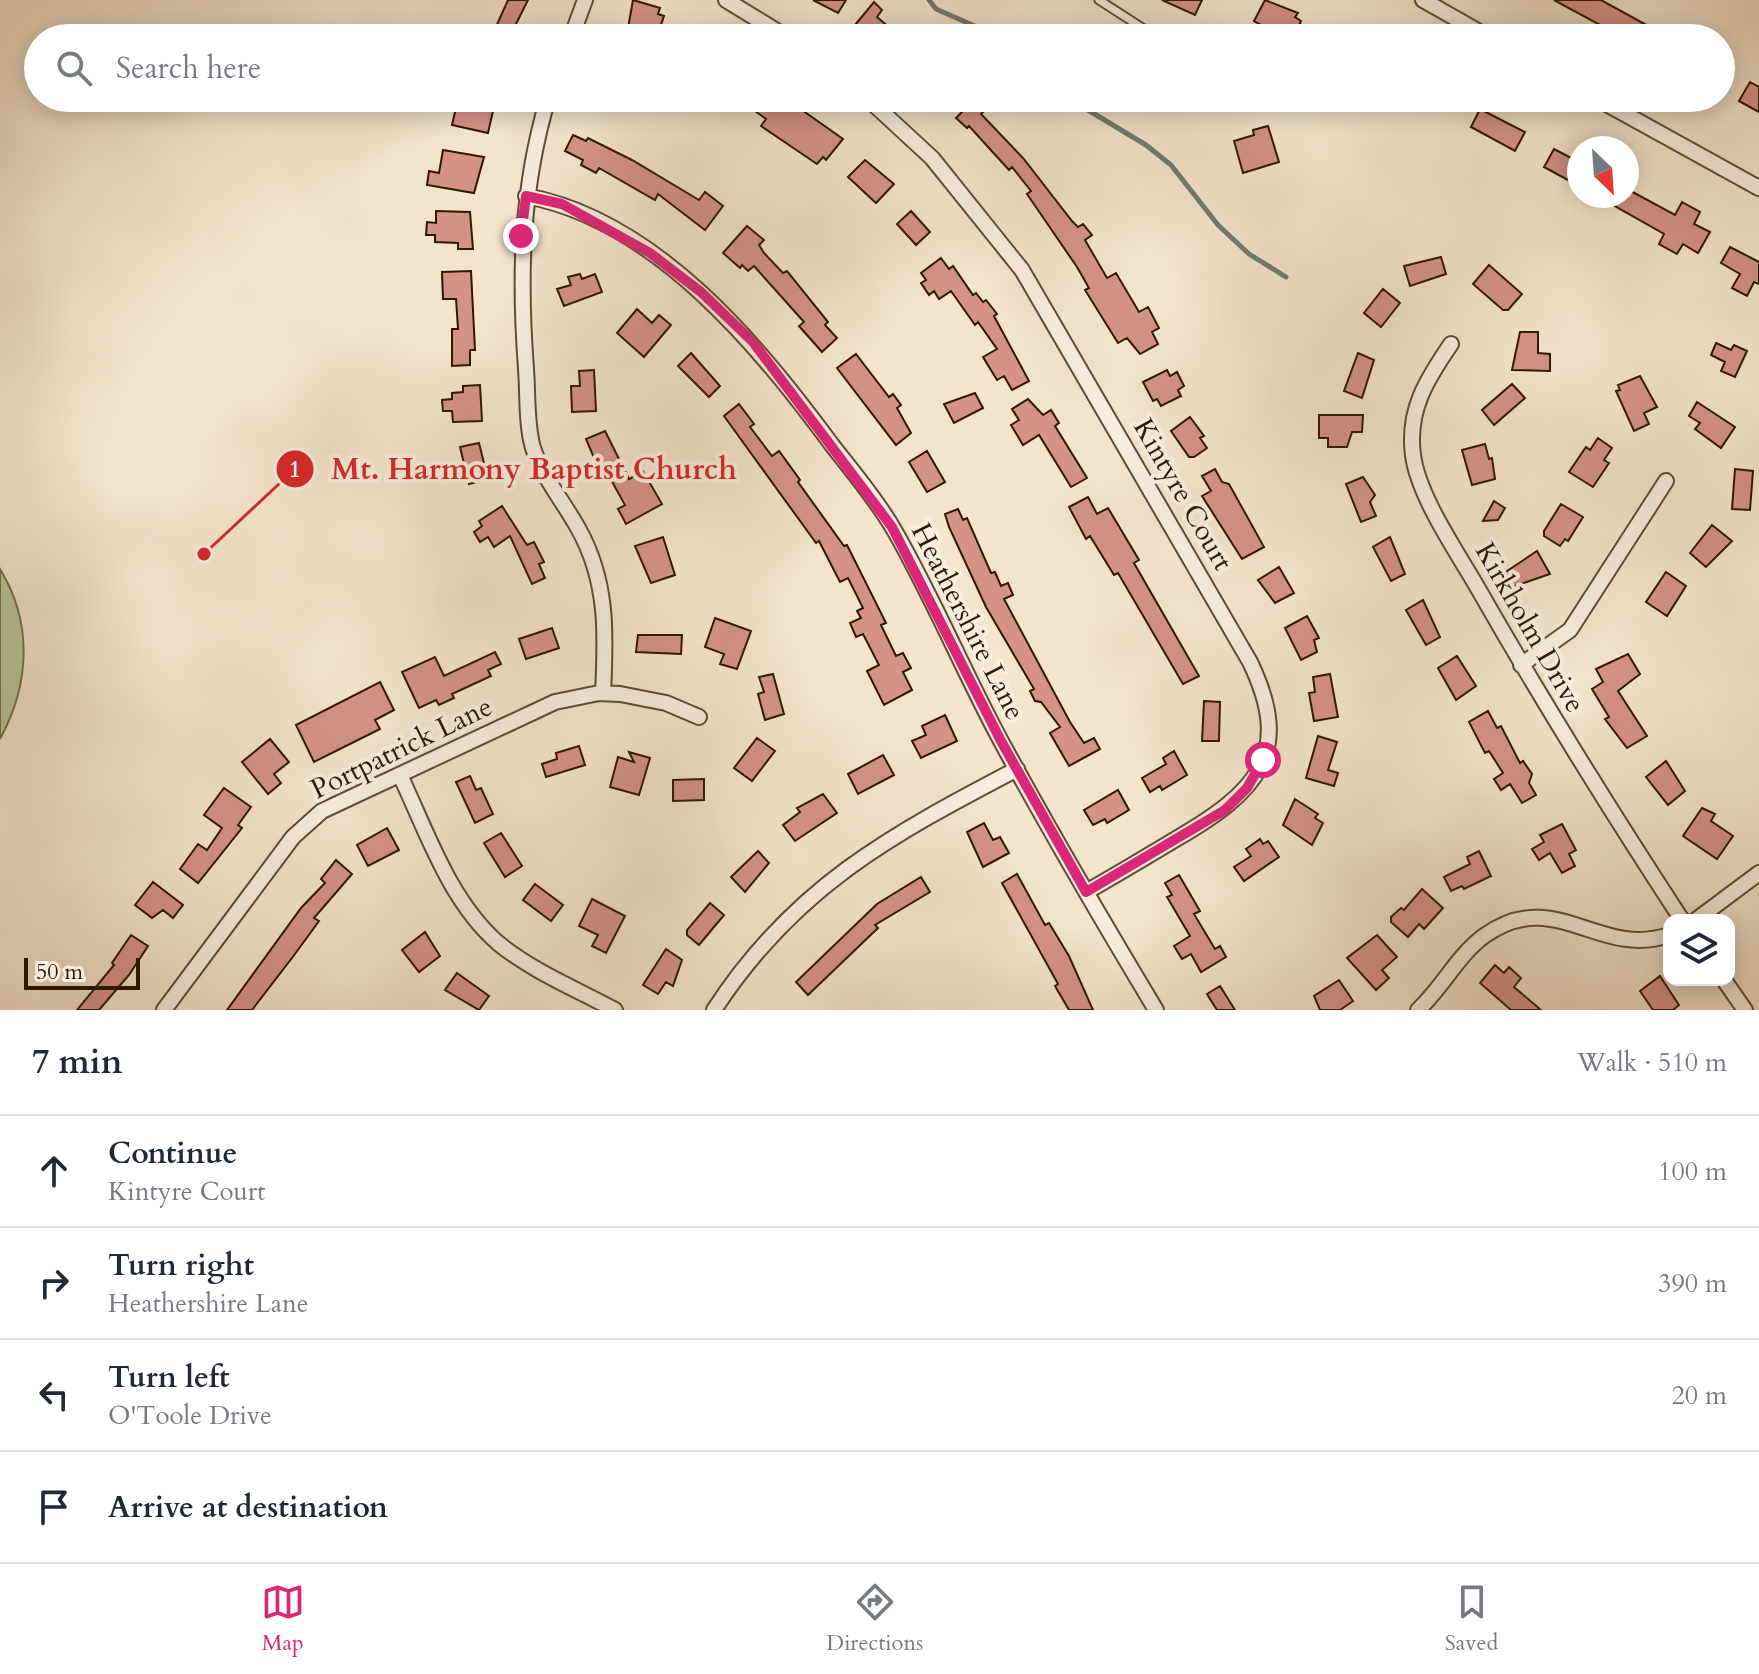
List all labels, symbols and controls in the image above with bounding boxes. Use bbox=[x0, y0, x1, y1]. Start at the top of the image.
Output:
search box bbox=[24, 24, 1735, 112]
icon: search bbox=[52, 46, 96, 90]
text: Search here bbox=[116, 48, 261, 89]
north arrow bbox=[1567, 136, 1639, 208]
route end bbox=[503, 218, 539, 254]
street label: Kintyre Court bbox=[1124, 412, 1242, 578]
callout: Mt. Harmony Baptist Church bbox=[275, 442, 753, 496]
text: Mt. Harmony Baptist Church bbox=[331, 449, 737, 490]
text: 1 bbox=[289, 453, 301, 486]
street label: Heathershire Lane bbox=[902, 517, 1034, 726]
street label: Kirkholm Drive bbox=[1466, 536, 1594, 719]
street label: Portpatrick Lane bbox=[304, 688, 499, 808]
route start bbox=[1245, 742, 1281, 778]
map controls bbox=[1663, 914, 1735, 986]
button: layers bbox=[1663, 914, 1735, 986]
scale bar bbox=[24, 954, 140, 990]
text: 50 m bbox=[36, 957, 83, 987]
text: 7 min bbox=[32, 1039, 123, 1085]
text: Walk · 510 m bbox=[1577, 1045, 1727, 1080]
text: Continue bbox=[108, 1133, 237, 1174]
icon: ahead bbox=[32, 1149, 76, 1193]
text: 100 m bbox=[1658, 1154, 1727, 1189]
text: Kintyre Court bbox=[108, 1174, 266, 1209]
text: Turn right bbox=[108, 1245, 254, 1286]
icon: right bbox=[32, 1261, 76, 1305]
text: 390 m bbox=[1658, 1266, 1727, 1301]
text: Heathershire Lane bbox=[108, 1286, 309, 1321]
text: Turn left bbox=[108, 1357, 230, 1398]
icon: left bbox=[32, 1373, 76, 1417]
text: 20 m bbox=[1671, 1378, 1727, 1413]
text: O'Toole Drive bbox=[108, 1398, 272, 1433]
icon: arrive bbox=[32, 1485, 76, 1529]
text: Arrive at destination bbox=[108, 1487, 388, 1528]
tab: Map bbox=[261, 1580, 305, 1658]
tab: Directions bbox=[826, 1580, 923, 1658]
tab: Saved bbox=[1445, 1580, 1498, 1658]

